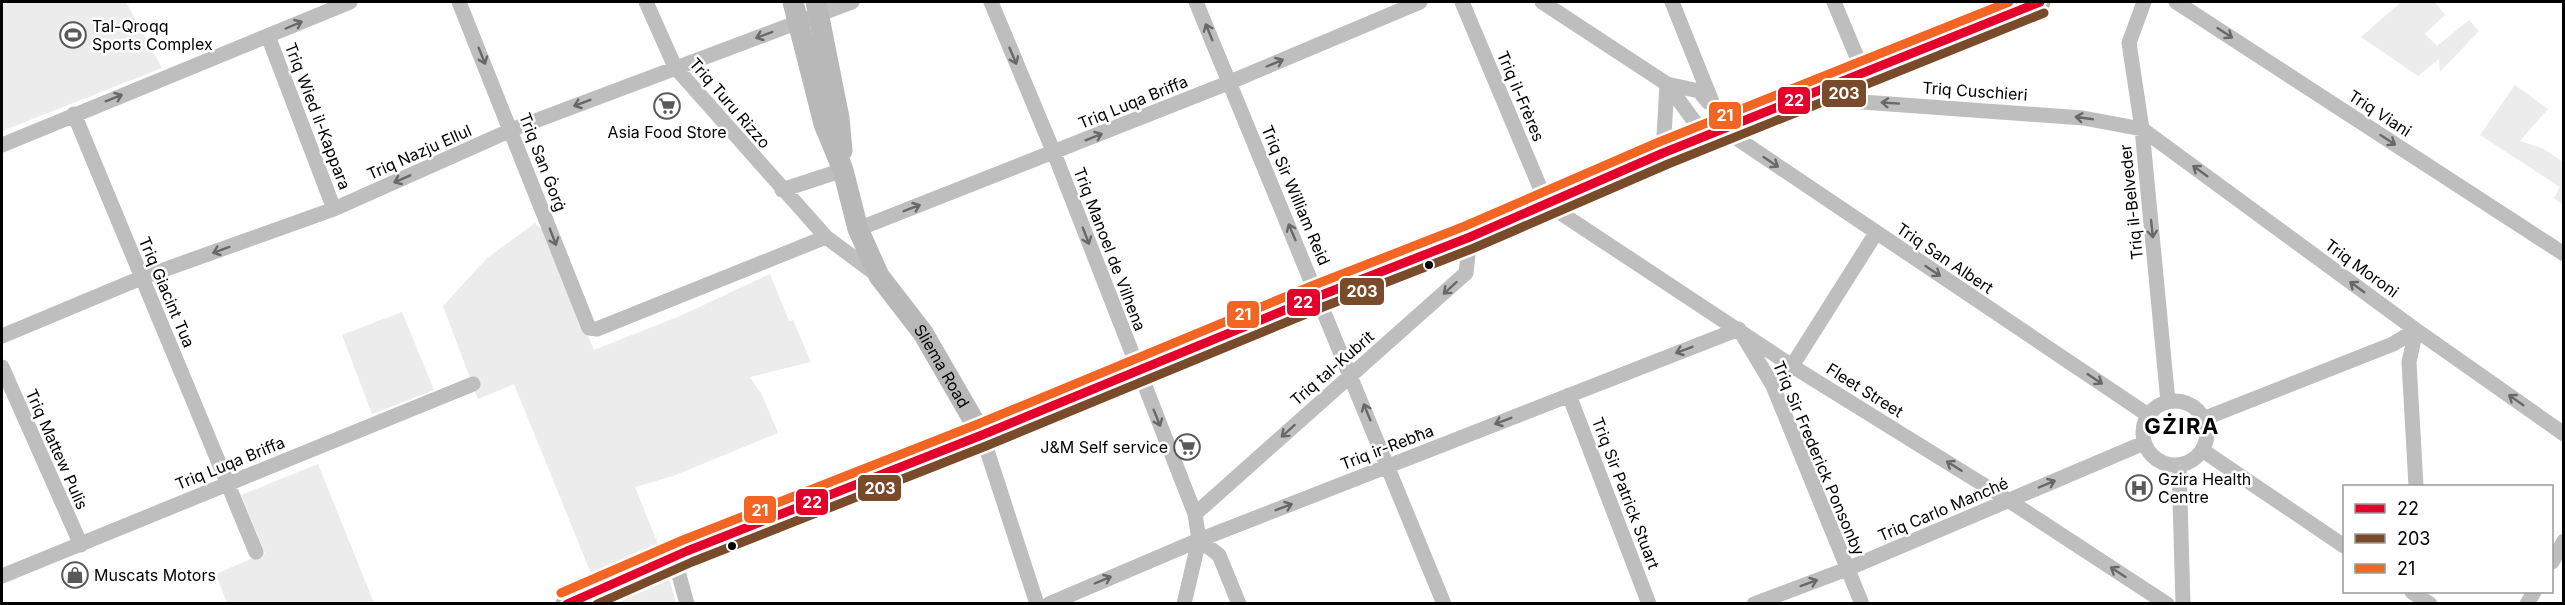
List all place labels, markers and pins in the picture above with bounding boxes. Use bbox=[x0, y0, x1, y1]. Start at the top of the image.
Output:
place label: Tal-Qroqq Sports Complex bbox=[92, 16, 213, 54]
sports icon: Tal-Qroqq Sports Complex bbox=[58, 20, 88, 50]
supermarket icon: Asia Food Store bbox=[652, 91, 682, 121]
place label: Asia Food Store bbox=[607, 122, 727, 142]
unlabelled marker bbox=[1423, 259, 1435, 271]
supermarket icon: J&M Self service bbox=[1172, 432, 1202, 462]
place label: J&M Self service bbox=[1040, 437, 1168, 457]
place label: Gzira Health Centre bbox=[2158, 469, 2251, 507]
hospital icon: Gzira Health Centre bbox=[2124, 473, 2154, 503]
unlabelled marker bbox=[726, 540, 738, 552]
shop icon: Muscats Motors bbox=[60, 560, 90, 590]
place label: Muscats Motors bbox=[94, 565, 216, 585]

